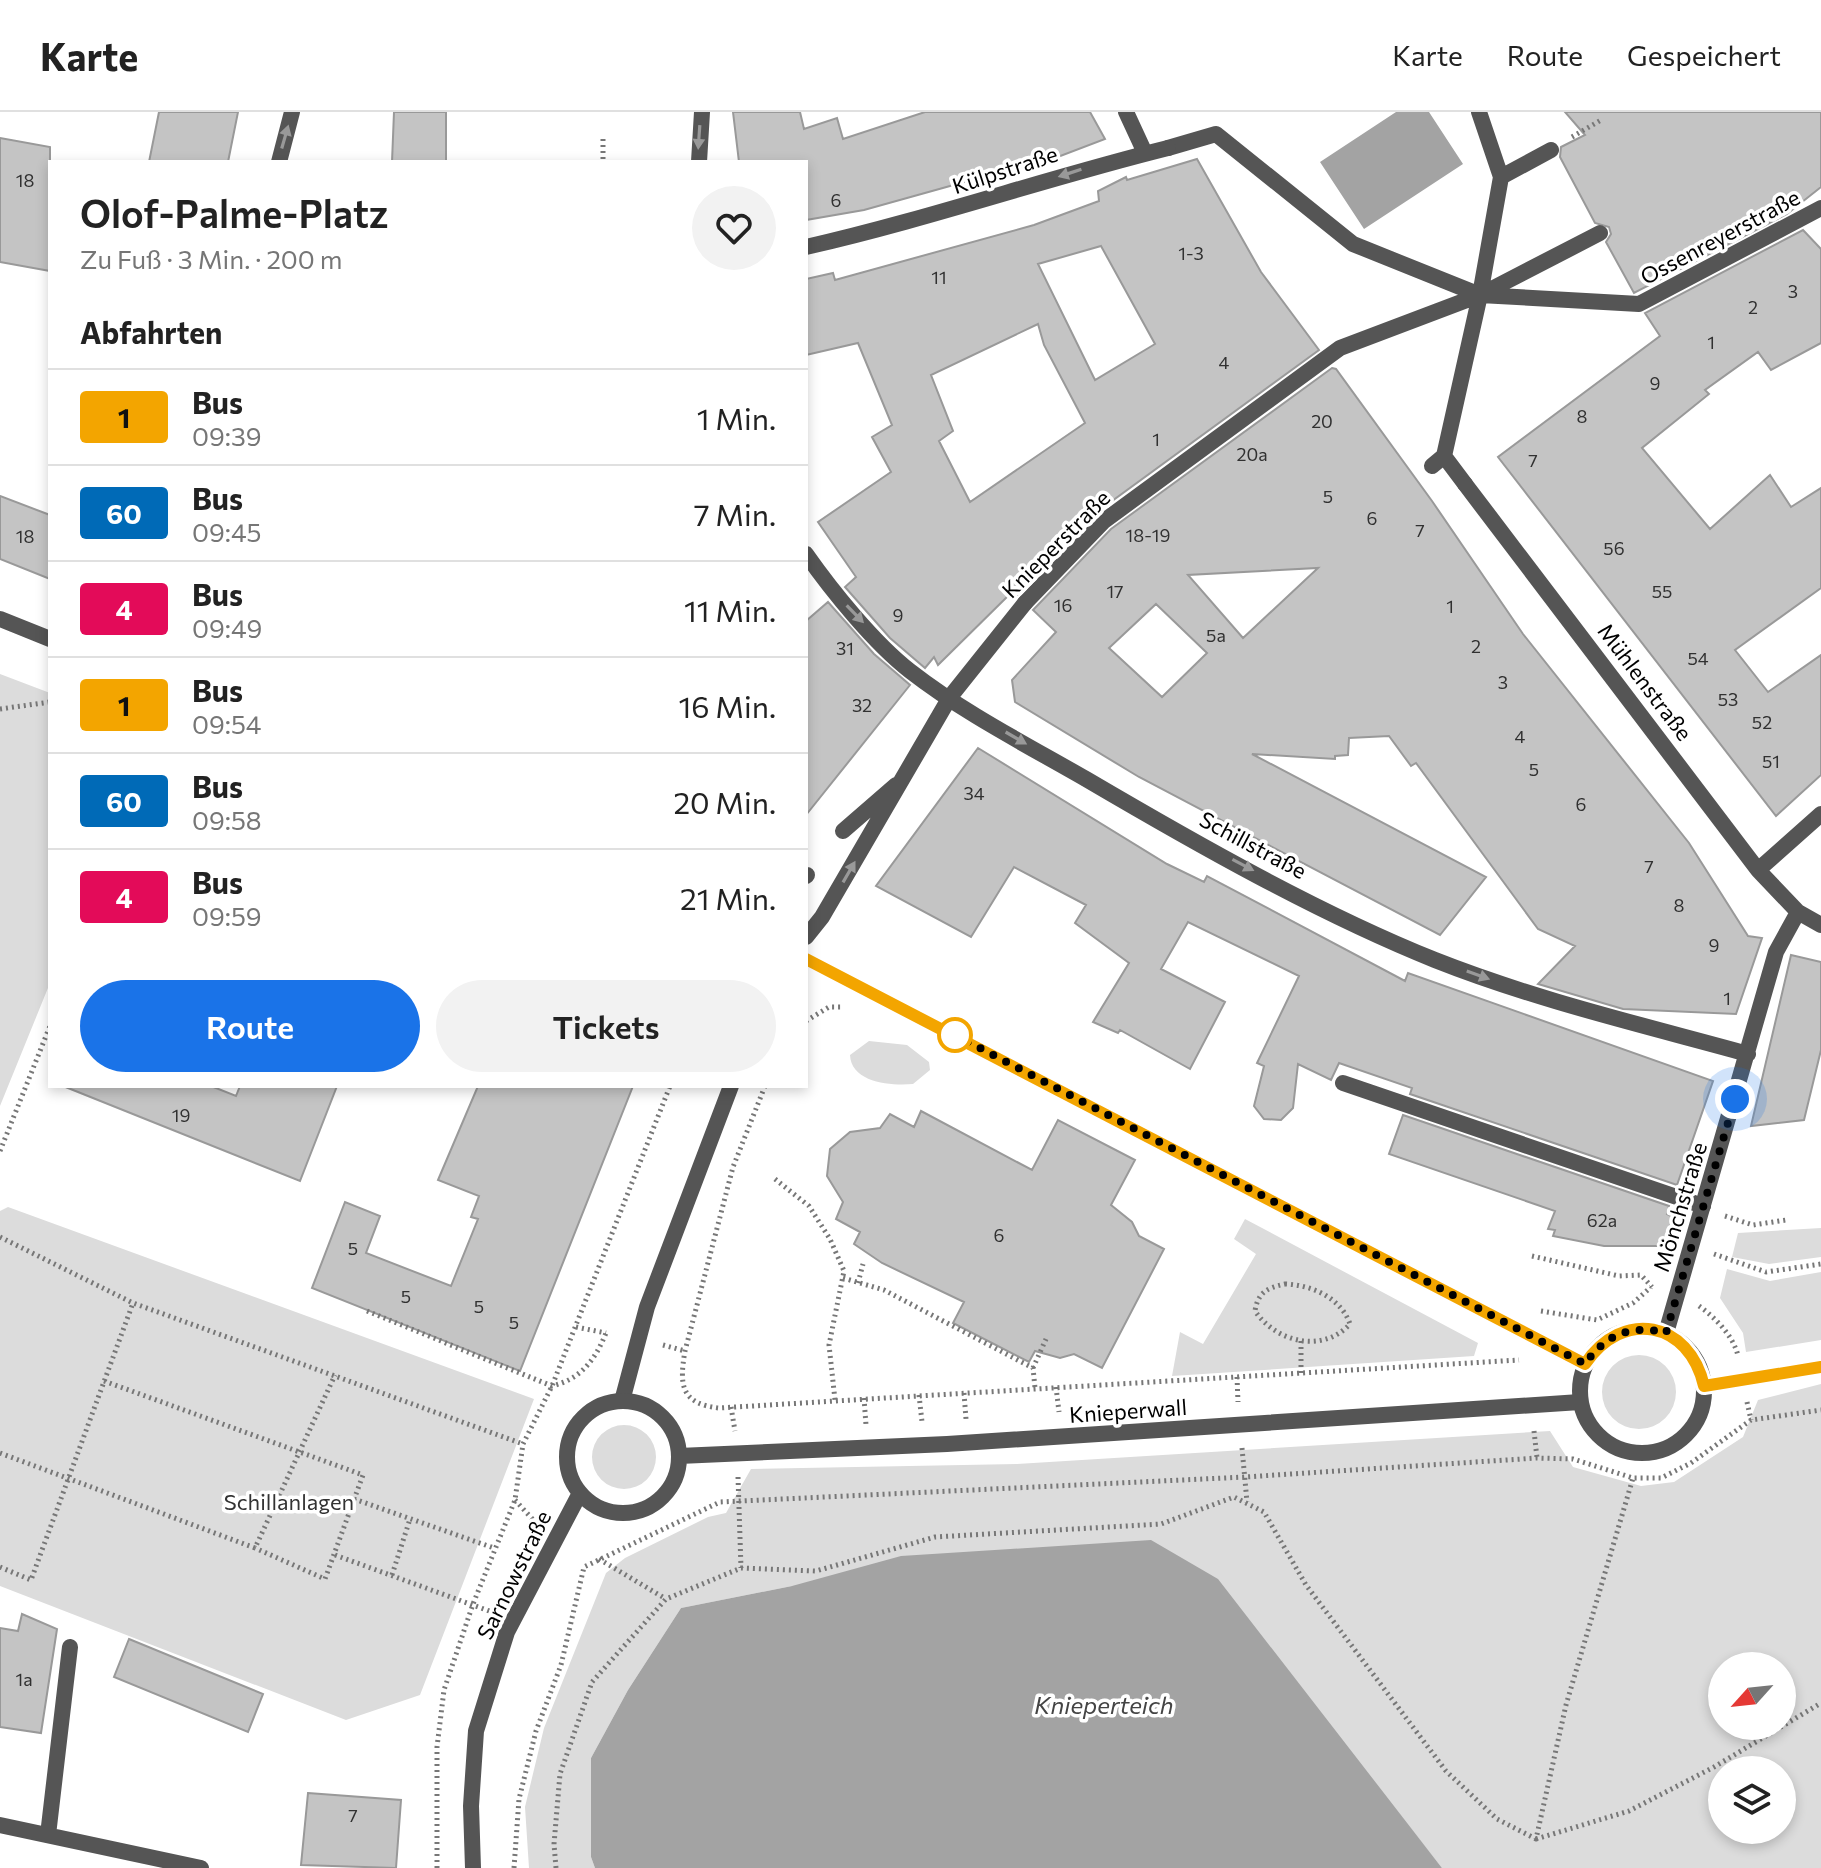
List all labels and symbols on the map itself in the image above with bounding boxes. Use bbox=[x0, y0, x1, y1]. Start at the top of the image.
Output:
one-way arrow bbox=[280, 124, 292, 149]
one-way arrow bbox=[693, 125, 706, 150]
street label: Külpstraße bbox=[949, 140, 1061, 199]
one-way arrow bbox=[1057, 167, 1081, 179]
house number: 18 bbox=[16, 169, 34, 191]
street label: Ossenreyerstraße bbox=[1635, 183, 1804, 290]
house number: 6 bbox=[831, 189, 841, 211]
house number: 1-3 bbox=[1178, 242, 1204, 264]
house number: 11 bbox=[931, 266, 947, 288]
house number: 3 bbox=[1788, 280, 1798, 302]
house number: 2 bbox=[1748, 296, 1758, 318]
house number: 1 bbox=[1707, 331, 1715, 353]
house number: 4 bbox=[1219, 351, 1230, 373]
house number: 9 bbox=[1650, 372, 1660, 394]
house number: 8 bbox=[1577, 405, 1588, 427]
house number: 20 bbox=[1311, 410, 1333, 432]
house number: 1 bbox=[1152, 428, 1160, 450]
house number: 20a bbox=[1236, 443, 1268, 465]
house number: 7 bbox=[1528, 449, 1538, 471]
street label: Knieperstraße bbox=[996, 484, 1115, 603]
house number: 5 bbox=[1323, 485, 1333, 507]
house number: 6 bbox=[1367, 507, 1377, 529]
house number: 7 bbox=[1415, 519, 1425, 541]
house number: 18-19 bbox=[1126, 524, 1170, 546]
house number: 18 bbox=[16, 525, 34, 547]
house number: 56 bbox=[1603, 537, 1625, 559]
house number: 17 bbox=[1106, 580, 1124, 602]
house number: 55 bbox=[1652, 580, 1672, 602]
house number: 16 bbox=[1054, 594, 1072, 616]
house number: 1 bbox=[1446, 595, 1454, 617]
one-way arrow bbox=[845, 604, 864, 623]
house number: 9 bbox=[893, 604, 903, 626]
street label: Mühlenstraße bbox=[1593, 618, 1698, 746]
house number: 5a bbox=[1206, 624, 1226, 646]
house number: 2 bbox=[1471, 635, 1481, 657]
house number: 31 bbox=[836, 637, 854, 659]
house number: 54 bbox=[1687, 647, 1709, 669]
house number: 3 bbox=[1498, 671, 1508, 693]
house number: 53 bbox=[1718, 688, 1738, 710]
house number: 32 bbox=[852, 694, 872, 716]
house number: 52 bbox=[1752, 711, 1772, 733]
house number: 4 bbox=[1515, 725, 1526, 747]
one-way arrow bbox=[1005, 731, 1027, 745]
house number: 51 bbox=[1762, 750, 1780, 772]
house number: 5 bbox=[1529, 758, 1539, 780]
house number: 34 bbox=[963, 782, 985, 804]
house number: 6 bbox=[1576, 793, 1586, 815]
street label: Schillstraße bbox=[1195, 805, 1311, 884]
house number: 7 bbox=[1644, 855, 1654, 877]
one-way arrow bbox=[1231, 859, 1254, 872]
one-way arrow bbox=[842, 861, 856, 883]
house number: 8 bbox=[1674, 894, 1685, 916]
house number: 9 bbox=[1709, 934, 1719, 956]
one-way arrow bbox=[1466, 969, 1490, 982]
house number: 1 bbox=[1723, 987, 1731, 1009]
unlabelled marker bbox=[938, 1018, 972, 1052]
your location bbox=[1715, 1079, 1755, 1119]
house number: 19 bbox=[172, 1104, 190, 1126]
street label: Mönchstraße bbox=[1647, 1139, 1712, 1275]
house number: 62a bbox=[1587, 1209, 1617, 1231]
house number: 6 bbox=[994, 1224, 1004, 1246]
house number: 5 bbox=[348, 1237, 358, 1259]
house number: 5 bbox=[401, 1285, 411, 1307]
house number: 5 bbox=[474, 1295, 484, 1317]
house number: 5 bbox=[509, 1311, 519, 1333]
street label: Knieperwall bbox=[1068, 1393, 1188, 1428]
park label: Schillanlagen bbox=[224, 1488, 354, 1515]
street label: Sarnowstraße bbox=[471, 1506, 556, 1644]
north arrow bbox=[1708, 1652, 1796, 1740]
house number: 1a bbox=[15, 1668, 33, 1690]
water label: Knieperteich bbox=[1034, 1690, 1174, 1719]
house number: 7 bbox=[348, 1804, 358, 1826]

